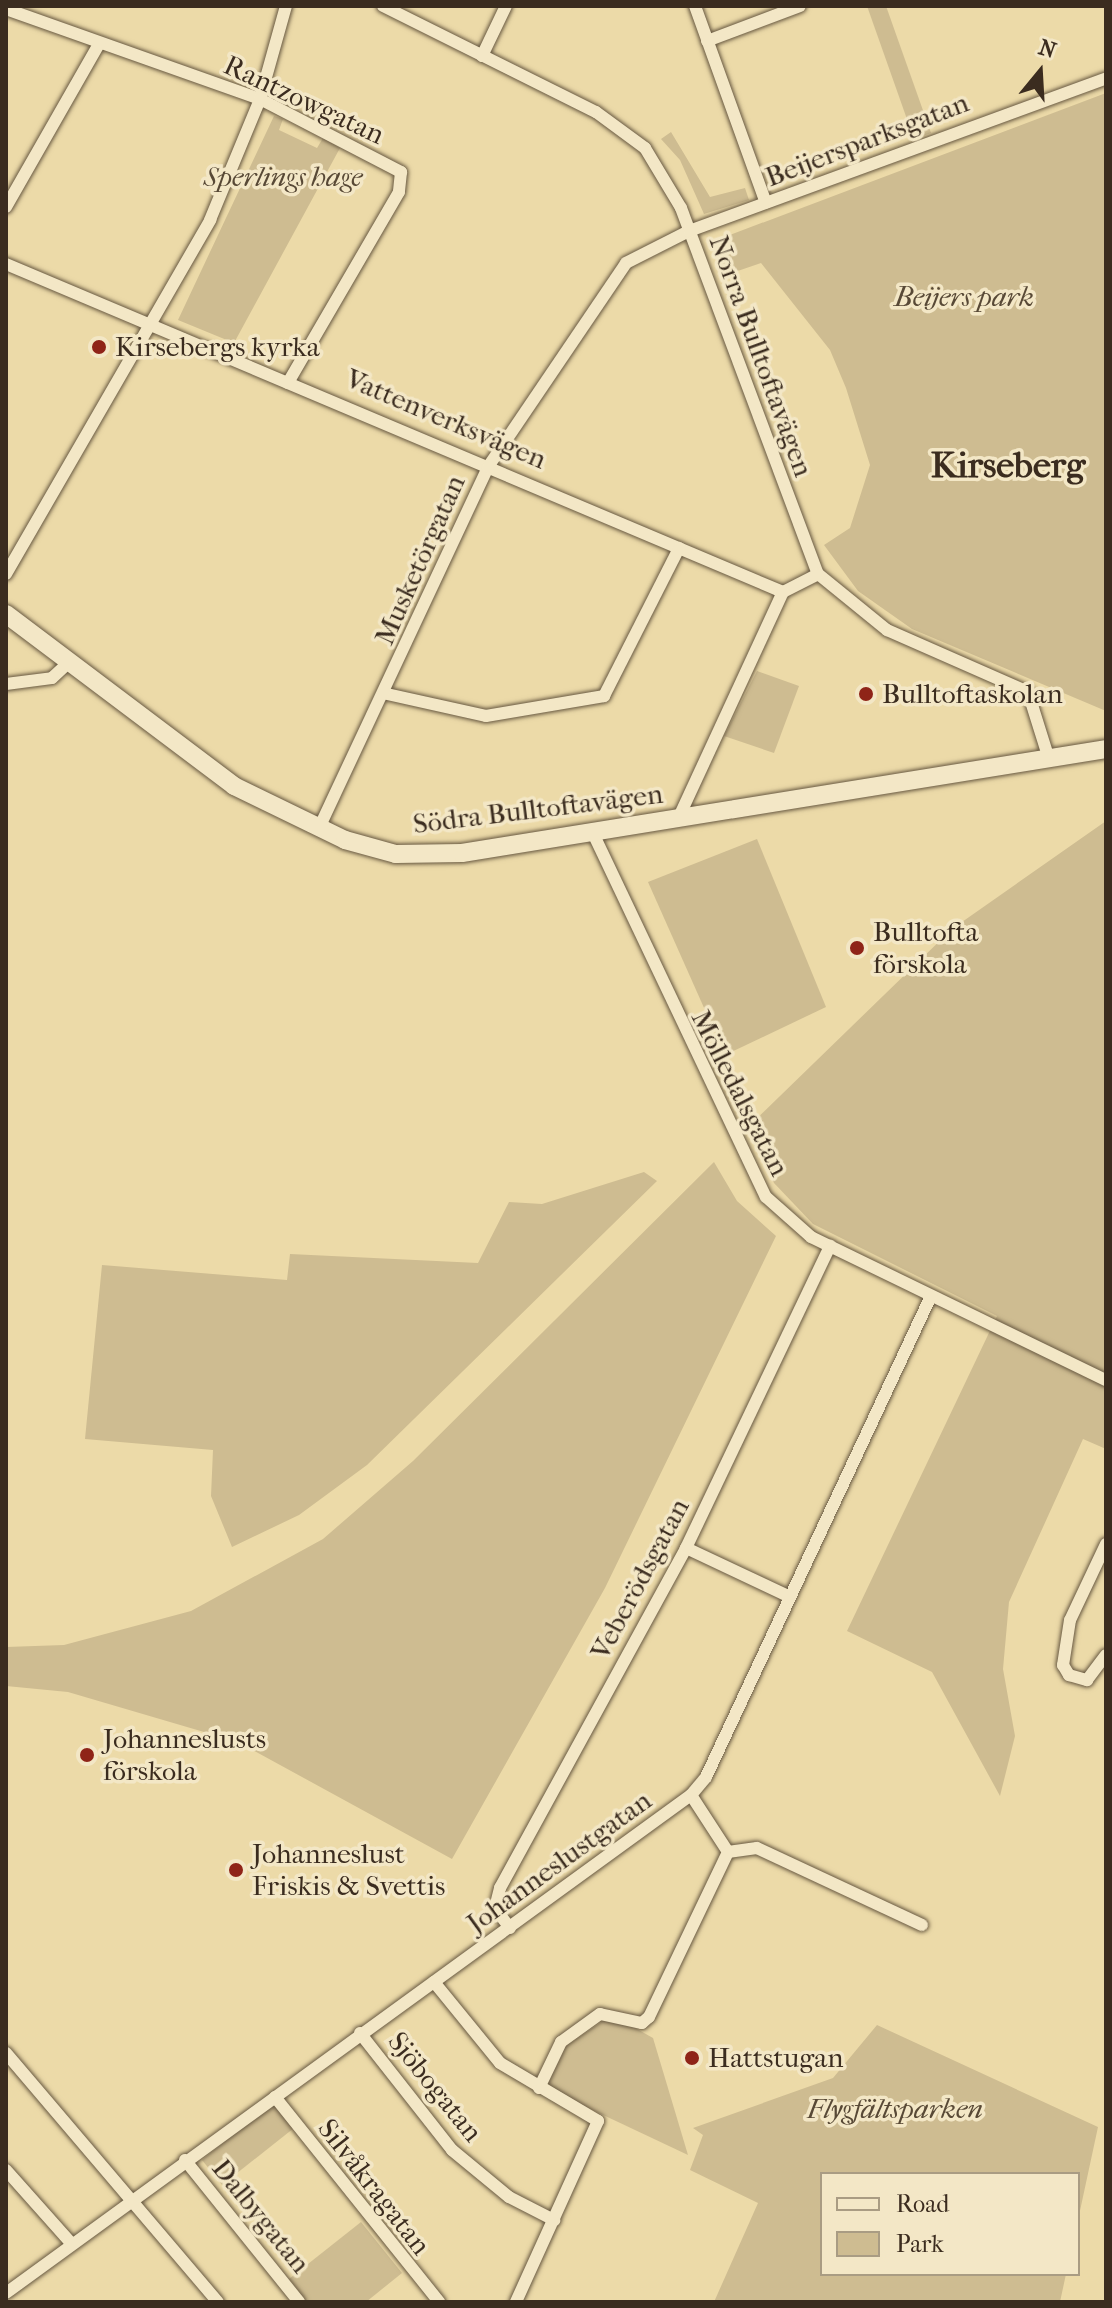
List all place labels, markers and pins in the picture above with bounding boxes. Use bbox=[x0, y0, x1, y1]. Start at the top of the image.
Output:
place label: Kirsebergs kyrka bbox=[115, 330, 320, 364]
marker: Kirsebergs kyrka bbox=[90, 338, 108, 356]
place label: Bulltoftaskolan bbox=[882, 677, 1063, 711]
marker: Bulltoftaskolan bbox=[857, 685, 875, 703]
place label: Bulltofta förskola bbox=[873, 915, 979, 981]
marker: Bulltofta förskola bbox=[848, 939, 866, 957]
place label: Johanneslusts förskola bbox=[103, 1722, 266, 1788]
marker: Johanneslusts förskola bbox=[78, 1746, 96, 1764]
place label: Johanneslust Friskis & Svettis bbox=[252, 1837, 445, 1903]
marker: Johanneslust Friskis & Svettis bbox=[227, 1861, 245, 1879]
place label: Hattstugan bbox=[708, 2041, 843, 2075]
marker: Hattstugan bbox=[683, 2049, 701, 2067]

